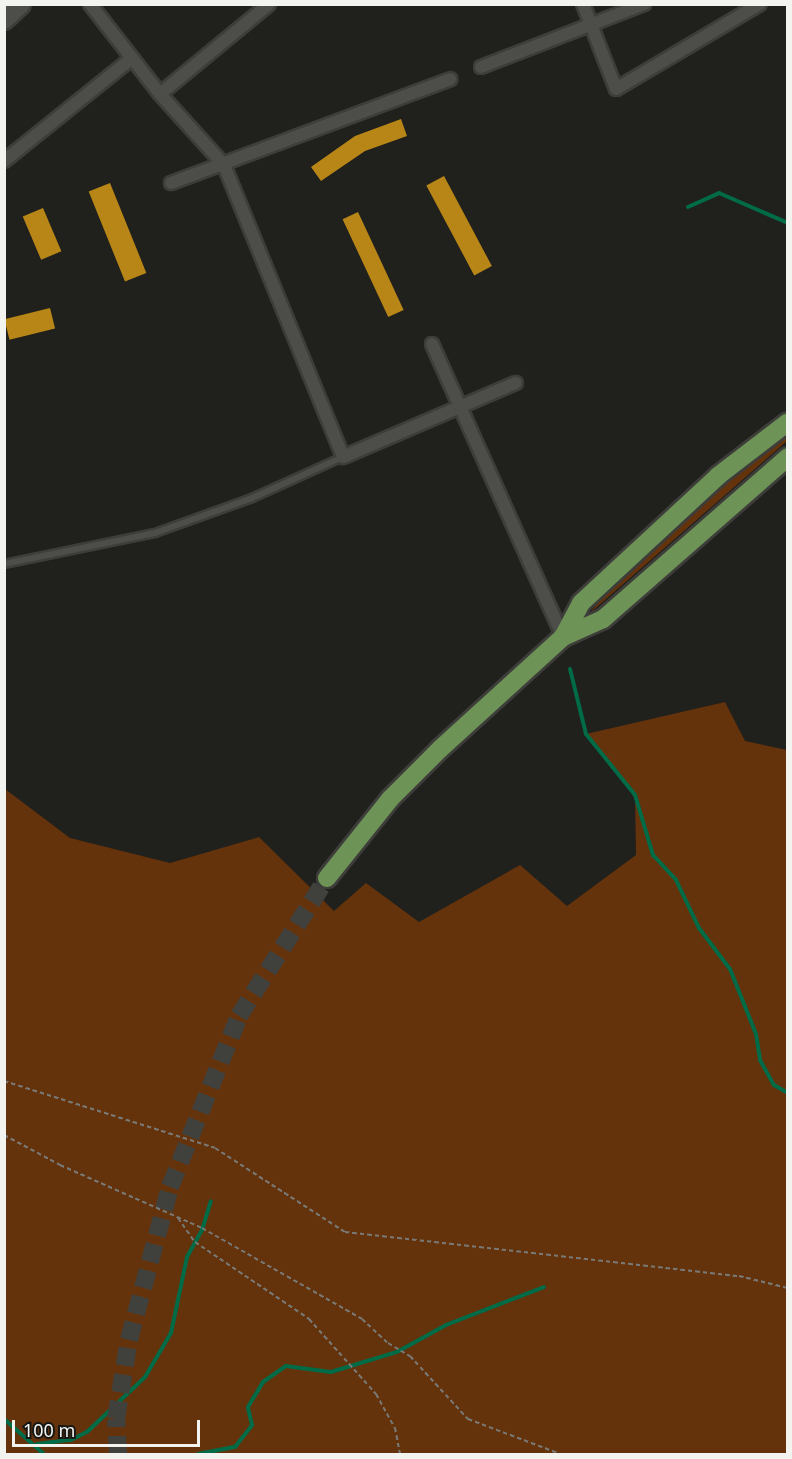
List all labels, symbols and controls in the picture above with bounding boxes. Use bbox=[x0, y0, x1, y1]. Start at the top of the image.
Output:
scale bar bbox=[15, 1408, 202, 1446]
text: 100 m bbox=[23, 1418, 75, 1442]

